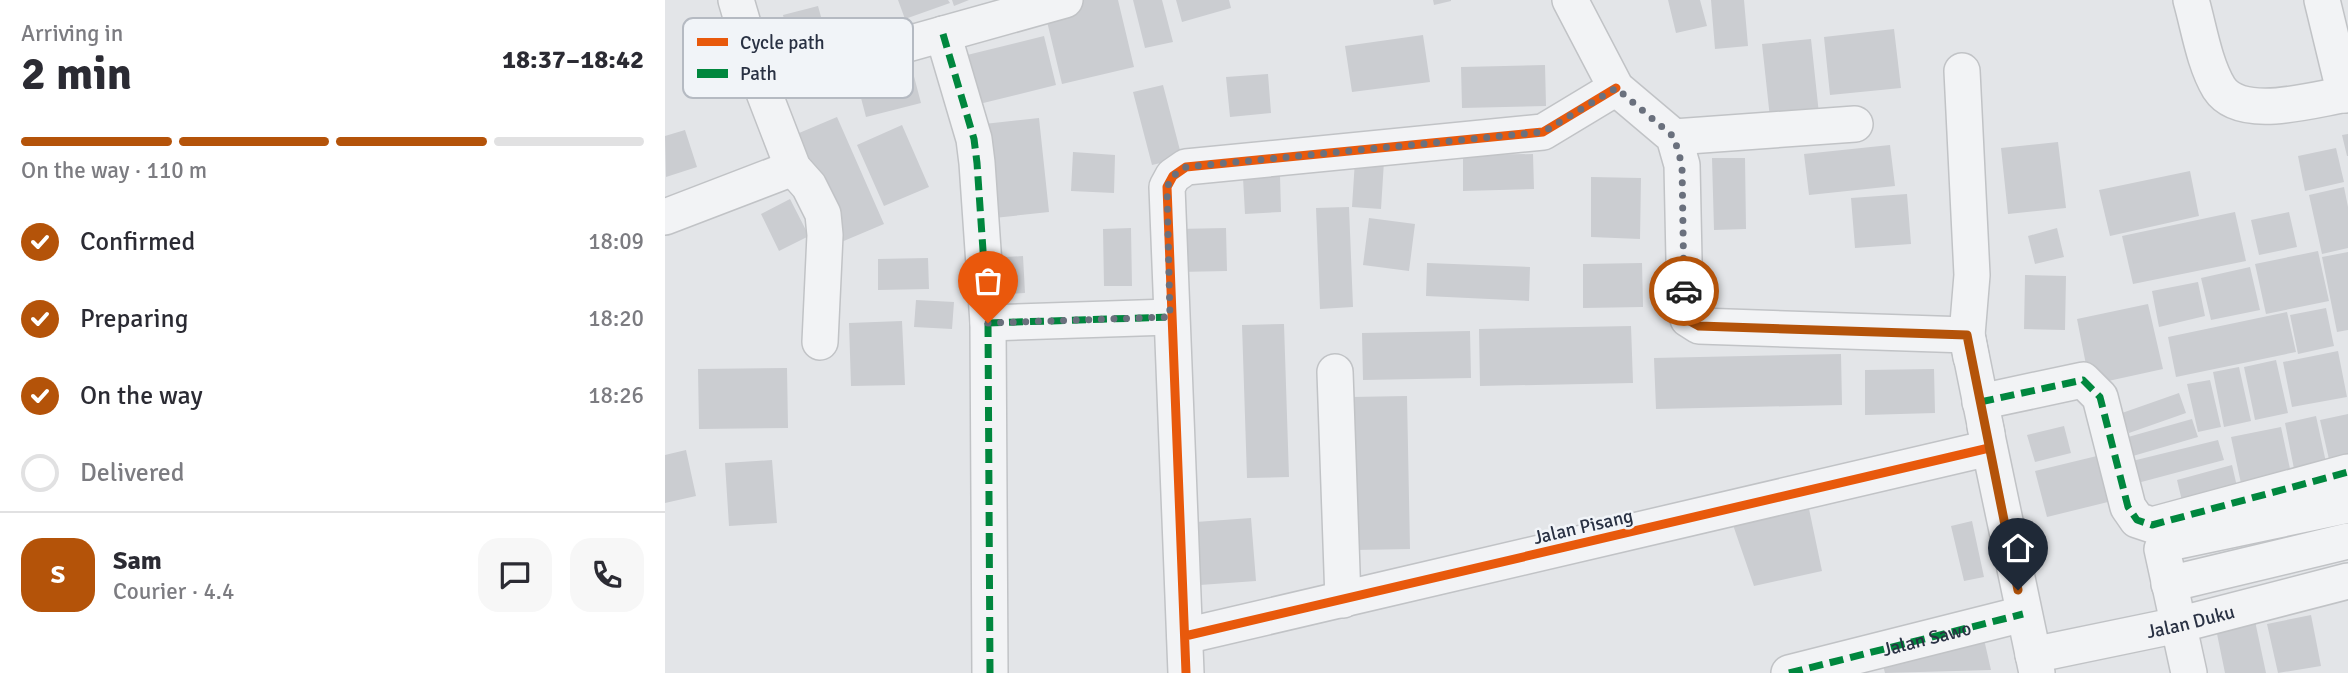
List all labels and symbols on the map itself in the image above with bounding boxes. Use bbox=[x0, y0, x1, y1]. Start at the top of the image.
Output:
legend bbox=[683, 18, 913, 98]
text: Cycle path bbox=[740, 31, 825, 55]
text: Path bbox=[740, 62, 777, 86]
pin bbox=[958, 251, 1018, 323]
courier bbox=[1649, 256, 1719, 326]
street label: Jalan Pisang bbox=[1531, 504, 1635, 550]
pin bbox=[1988, 518, 2048, 590]
street label: Jalan Duku bbox=[2144, 600, 2237, 644]
street label: Jalan Sawo bbox=[1880, 616, 1974, 662]

